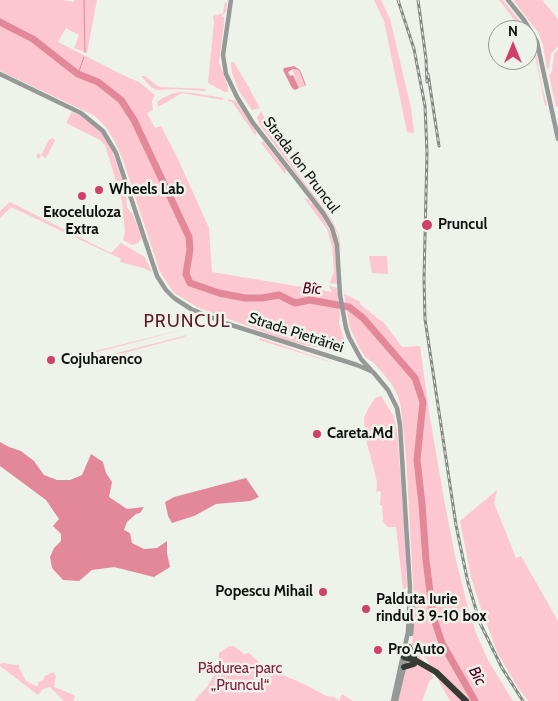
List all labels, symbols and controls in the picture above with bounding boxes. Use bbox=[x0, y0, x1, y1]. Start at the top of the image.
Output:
north arrow bbox=[488, 20, 538, 70]
text: N bbox=[508, 22, 518, 40]
street label: Strada Ion Pruncul bbox=[259, 113, 343, 217]
place label: Wheels Lab bbox=[109, 181, 184, 199]
marker: Wheels Lab bbox=[93, 184, 105, 196]
marker: Eкoceluloza Extra bbox=[76, 190, 88, 202]
place label: Eкoceluloza Extra bbox=[43, 204, 121, 239]
place label: Pruncul bbox=[438, 216, 487, 234]
marker: Pruncul bbox=[420, 218, 434, 232]
water label: Bîc bbox=[302, 279, 322, 299]
street label: Strada Pietrăriei bbox=[246, 309, 346, 357]
district label: PRUNCUL bbox=[143, 311, 231, 333]
place label: Cojuharenco bbox=[61, 351, 142, 369]
marker: Cojuharenco bbox=[45, 354, 57, 366]
place label: Careta.Md bbox=[327, 425, 393, 443]
marker: Careta.Md bbox=[311, 428, 323, 440]
place label: Popescu Mihail bbox=[215, 583, 313, 601]
marker: Popescu Mihail bbox=[317, 586, 329, 598]
place label: Palduta Iurie rindul 3 9-10 box bbox=[376, 591, 487, 626]
marker: Palduta Iurie rindul 3 9-10 box bbox=[360, 603, 372, 615]
place label: Pro Auto bbox=[388, 641, 445, 659]
marker: Pro Auto bbox=[372, 644, 384, 656]
park label: Pădurea-parc „Pruncul“ bbox=[198, 660, 282, 695]
water label: Bîc bbox=[464, 663, 490, 689]

